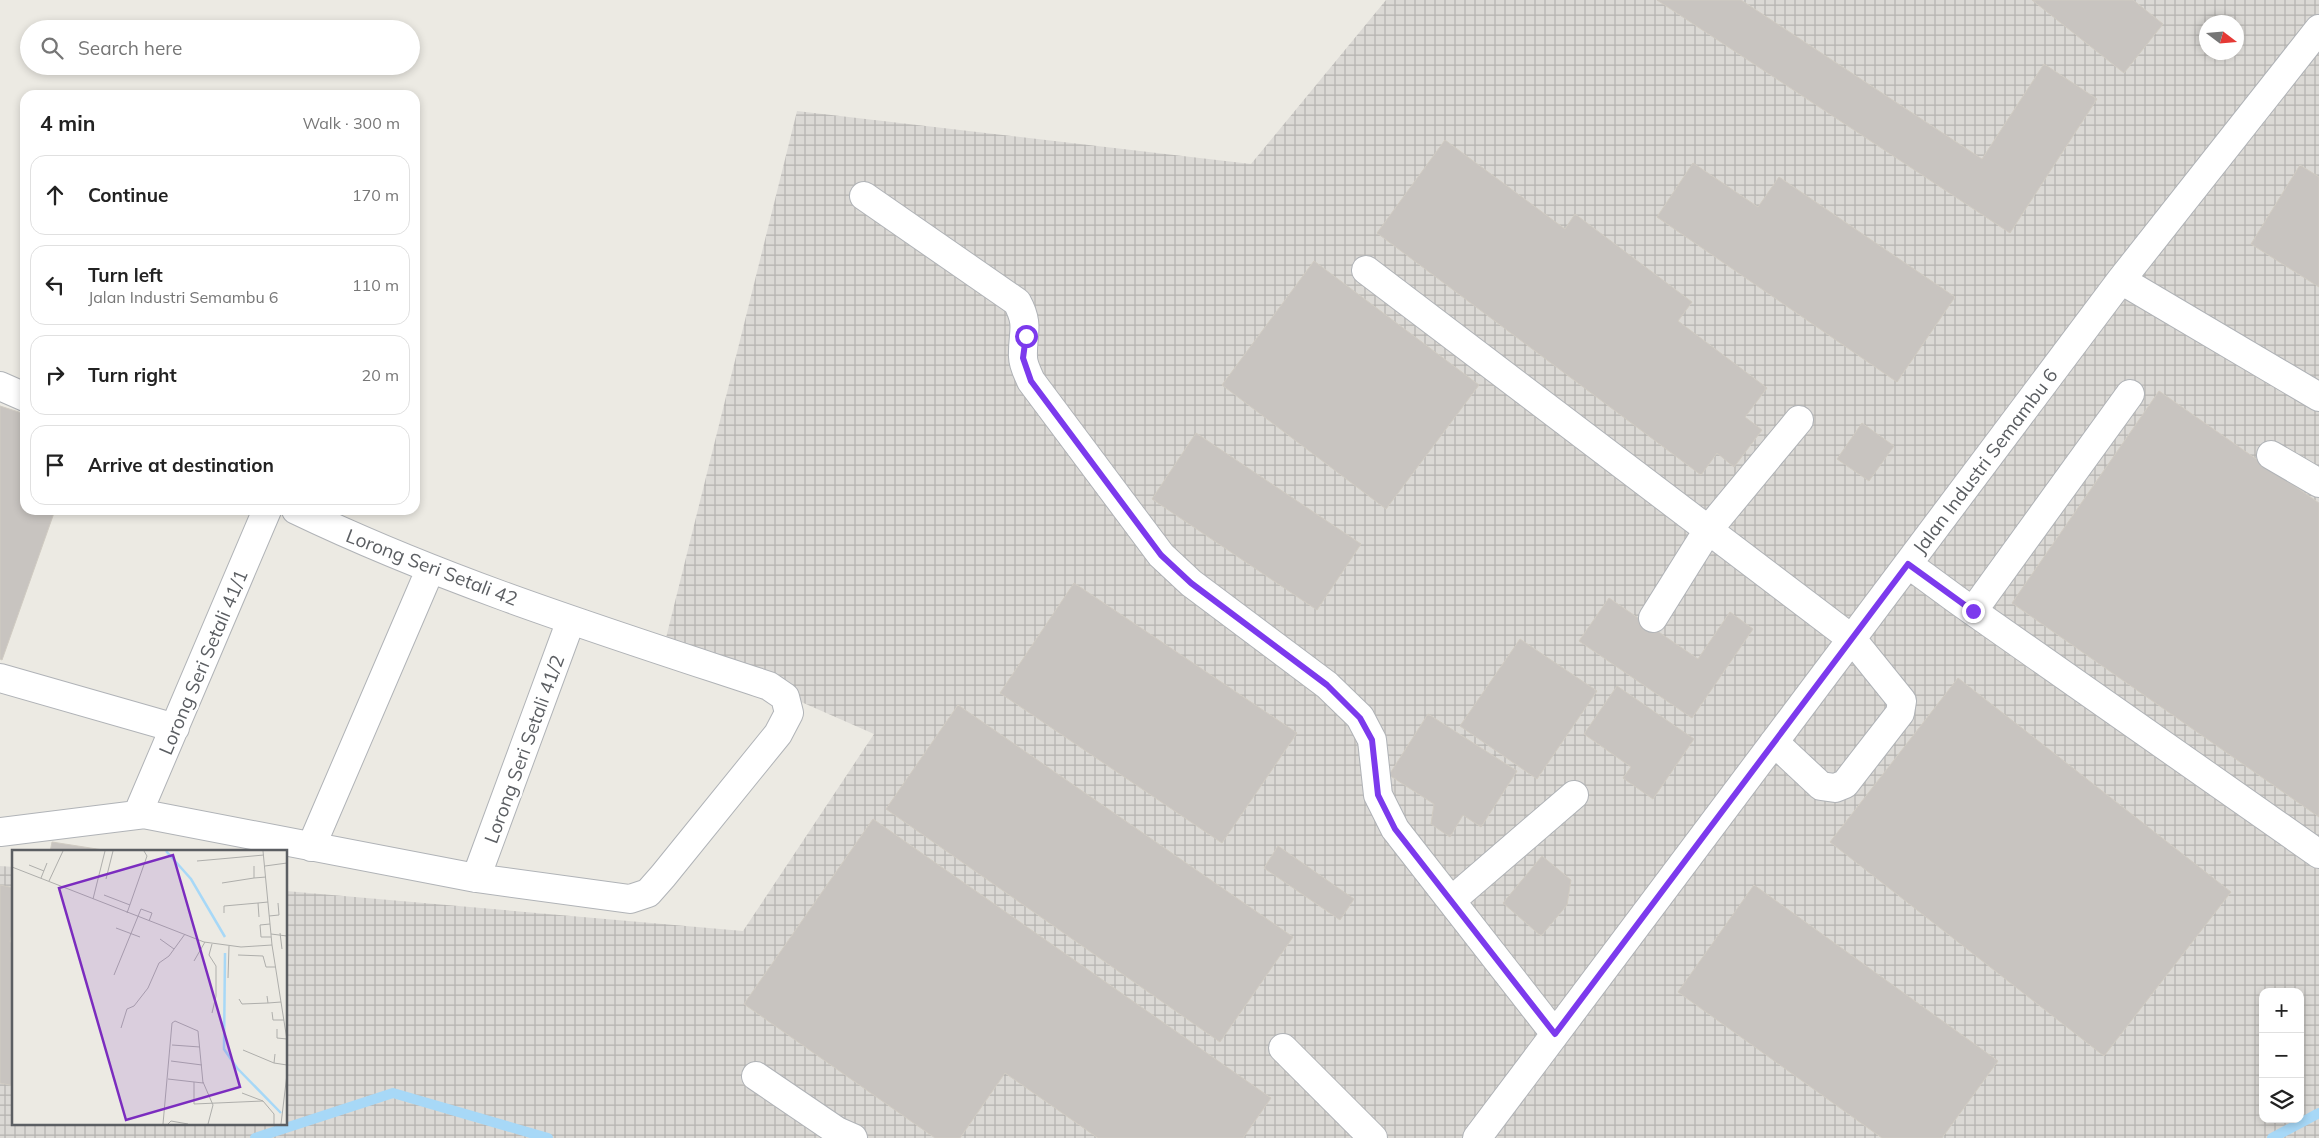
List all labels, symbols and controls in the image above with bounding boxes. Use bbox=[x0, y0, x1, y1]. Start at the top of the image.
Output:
north arrow bbox=[2199, 15, 2244, 60]
search box bbox=[20, 20, 420, 75]
icon: search bbox=[38, 34, 66, 62]
text: Search here bbox=[78, 36, 182, 60]
text: 4 min bbox=[40, 110, 95, 136]
text: Walk · 300 m bbox=[302, 113, 400, 133]
icon: ahead bbox=[41, 181, 69, 209]
text: Continue bbox=[88, 183, 168, 207]
text: 170 m bbox=[352, 185, 399, 205]
text: Turn left bbox=[88, 263, 163, 287]
icon: left bbox=[41, 271, 69, 299]
text: 110 m bbox=[352, 275, 399, 295]
text: Jalan Industri Semambu 6 bbox=[88, 287, 278, 307]
route start bbox=[1015, 325, 1038, 348]
icon: right bbox=[41, 361, 69, 389]
text: Turn right bbox=[88, 363, 177, 387]
street label: Jalan Industri Semambu 6 bbox=[1907, 363, 2063, 559]
text: 20 m bbox=[362, 365, 399, 385]
icon: arrive bbox=[41, 451, 69, 479]
text: Arrive at destination bbox=[88, 453, 274, 477]
street label: Lorong Seri Setali 42 bbox=[343, 523, 521, 611]
street label: Lorong Seri Setali 41/1 bbox=[153, 566, 253, 758]
route end bbox=[1962, 600, 1985, 623]
street label: Lorong Seri Setali 41/2 bbox=[479, 652, 569, 846]
inset map bbox=[12, 850, 288, 1126]
map controls bbox=[2259, 988, 2304, 1123]
button: + bbox=[2259, 988, 2304, 1033]
button: − bbox=[2259, 1033, 2304, 1078]
button: layers bbox=[2259, 1078, 2304, 1123]

